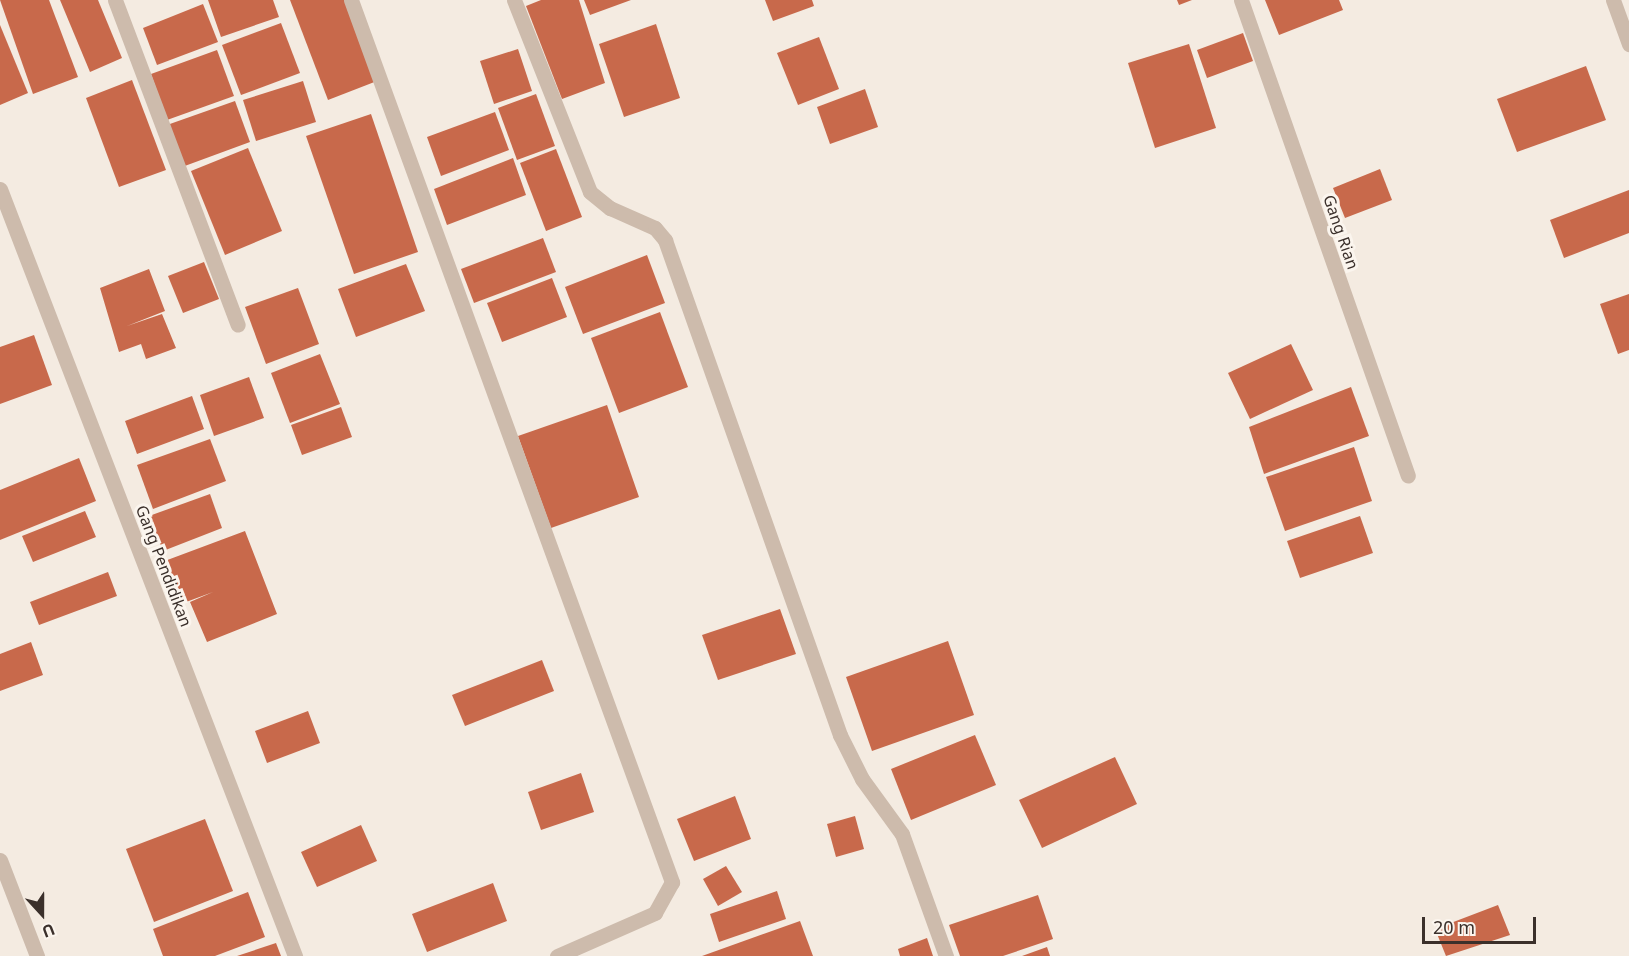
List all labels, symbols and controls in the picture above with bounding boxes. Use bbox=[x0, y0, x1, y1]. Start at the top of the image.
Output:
street label: Gang Rian bbox=[1319, 192, 1363, 272]
street label: Gang Pendidikan bbox=[132, 503, 196, 629]
north arrow bbox=[12, 884, 72, 944]
scale bar bbox=[1425, 905, 1539, 943]
text: 20 m bbox=[1433, 915, 1475, 939]
text: U bbox=[39, 918, 58, 943]

